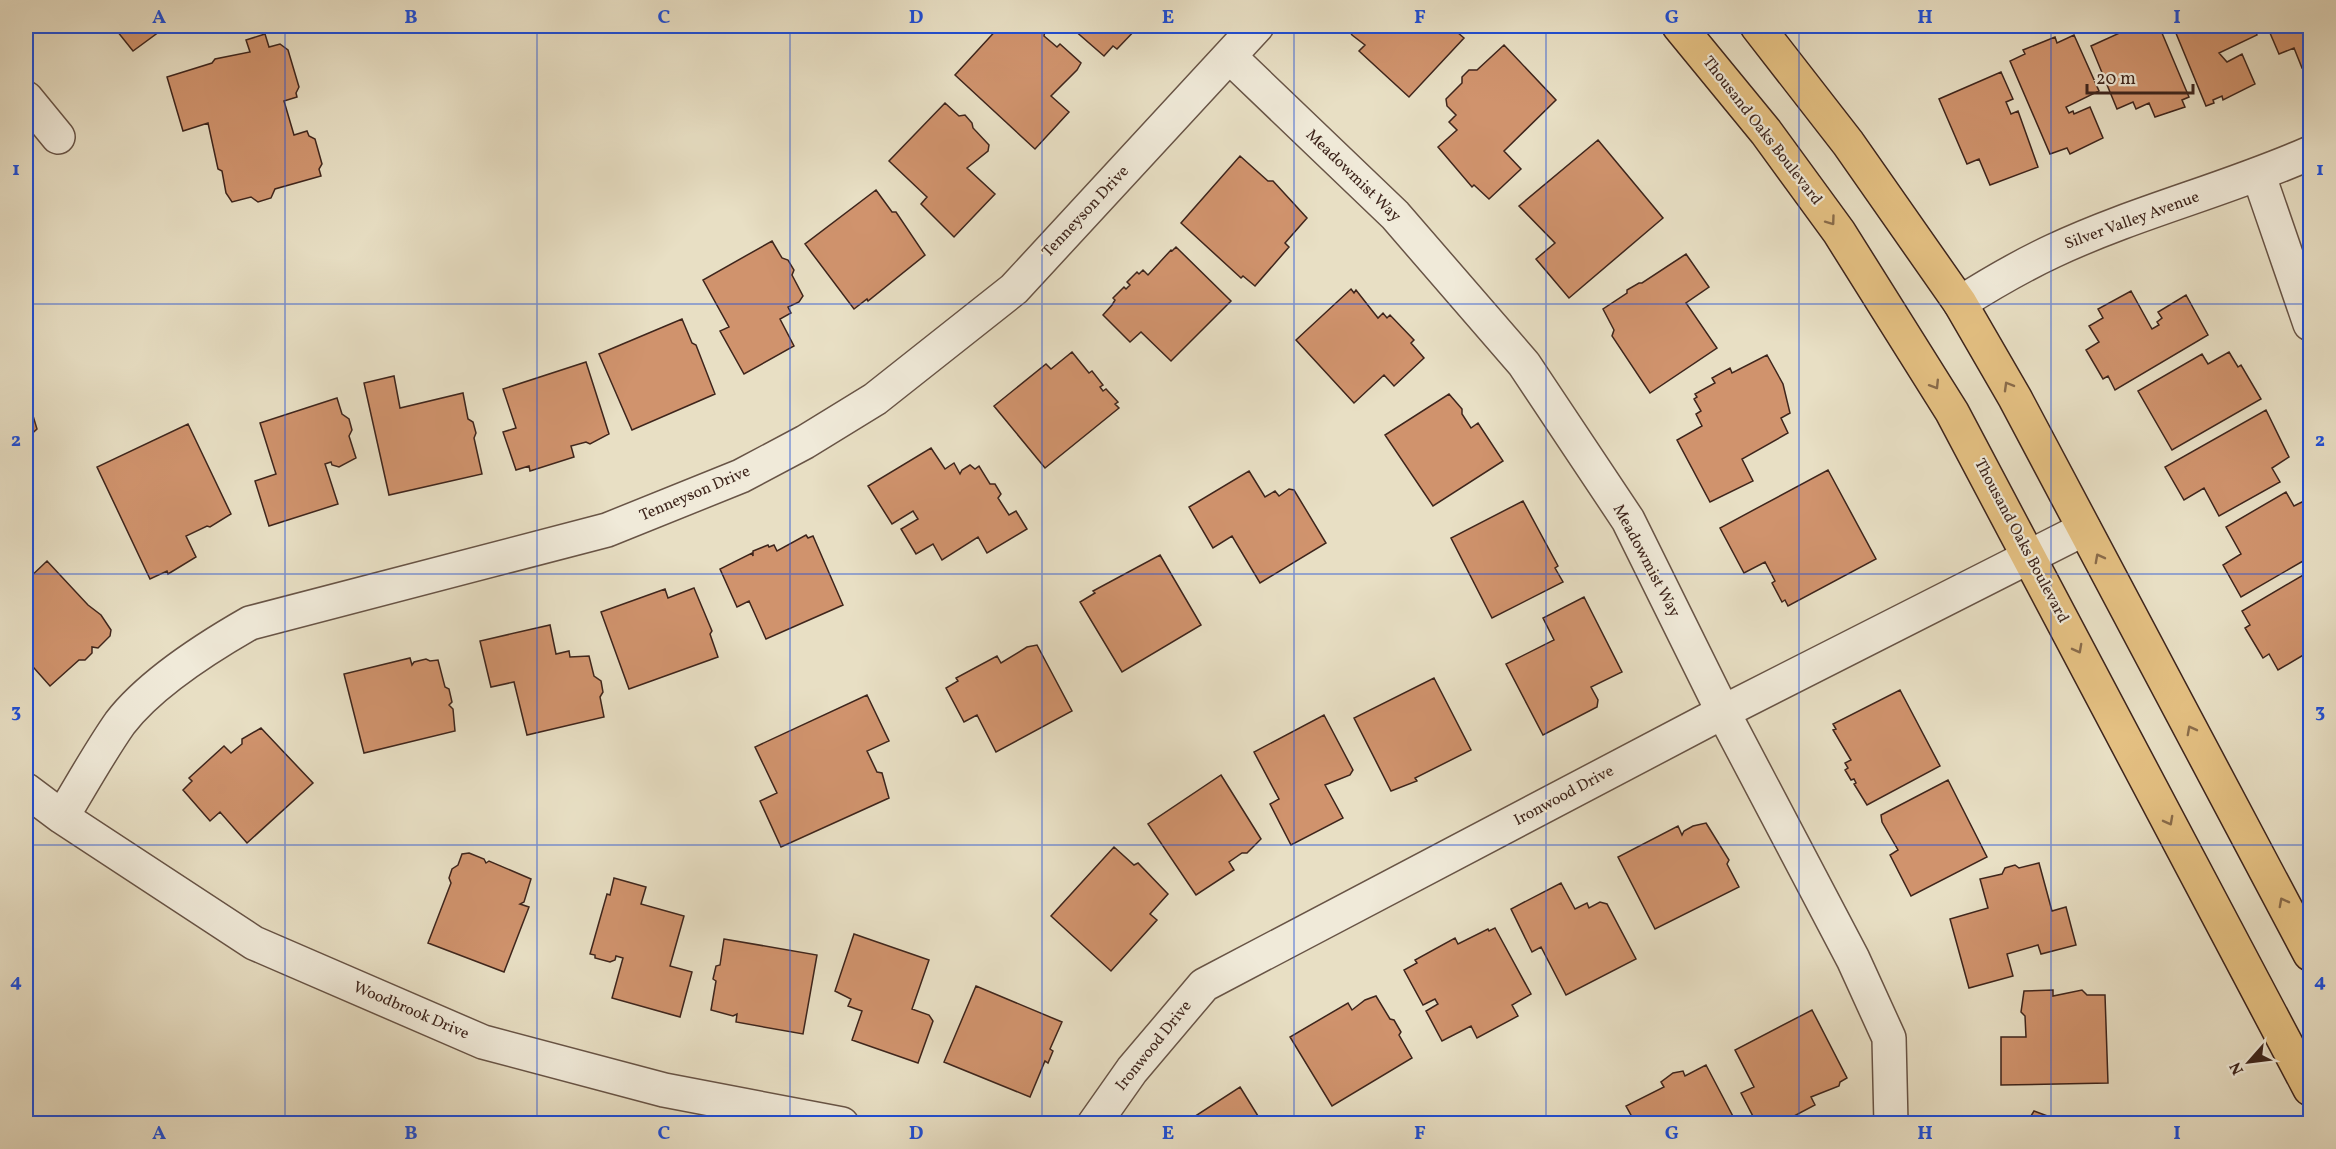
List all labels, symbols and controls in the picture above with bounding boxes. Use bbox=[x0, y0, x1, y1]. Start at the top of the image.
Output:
text: A bbox=[152, 4, 166, 32]
text: B bbox=[404, 4, 418, 32]
text: C bbox=[658, 4, 671, 32]
text: D bbox=[909, 4, 923, 32]
text: E bbox=[1162, 4, 1174, 32]
text: F bbox=[1414, 4, 1426, 32]
text: G bbox=[1665, 4, 1679, 32]
text: H bbox=[1917, 4, 1933, 32]
text: I bbox=[2173, 4, 2181, 32]
street label: Thousand Oaks Boulevard bbox=[1697, 52, 1827, 210]
scale bar bbox=[2087, 57, 2194, 95]
text: 20 m bbox=[2096, 67, 2136, 92]
street label: Meadowmist Way bbox=[1300, 125, 1406, 228]
text: 1 bbox=[12, 156, 20, 184]
text: 1 bbox=[2316, 156, 2324, 184]
street label: Tenneyson Drive bbox=[1038, 161, 1134, 263]
street label: Silver Valley Avenue bbox=[2062, 186, 2202, 256]
one-way arrow bbox=[1823, 214, 1834, 225]
one-way arrow bbox=[1928, 379, 1940, 389]
one-way arrow bbox=[2004, 382, 2015, 392]
text: 2 bbox=[11, 427, 21, 455]
text: 2 bbox=[2315, 427, 2325, 455]
street label: Thousand Oaks Boulevard bbox=[1968, 455, 2074, 627]
street label: Tenneyson Drive bbox=[636, 461, 754, 527]
street label: Meadowmist Way bbox=[1607, 501, 1685, 622]
one-way arrow bbox=[2095, 553, 2107, 564]
one-way arrow bbox=[2071, 643, 2082, 653]
text: 3 bbox=[11, 698, 21, 726]
text: 3 bbox=[2315, 698, 2325, 726]
one-way arrow bbox=[2187, 726, 2198, 736]
street label: Ironwood Drive bbox=[1510, 760, 1618, 832]
one-way arrow bbox=[2162, 815, 2173, 826]
one-way arrow bbox=[2279, 898, 2290, 908]
text: 4 bbox=[10, 968, 22, 996]
text: 4 bbox=[2314, 968, 2326, 996]
street label: Woodbrook Drive bbox=[350, 977, 472, 1045]
street label: Ironwood Drive bbox=[1111, 996, 1197, 1096]
north arrow bbox=[2219, 1032, 2279, 1092]
text: N bbox=[2225, 1057, 2250, 1078]
text: A bbox=[152, 1120, 166, 1148]
text: B bbox=[404, 1120, 418, 1148]
text: C bbox=[658, 1120, 671, 1148]
text: D bbox=[909, 1120, 923, 1148]
text: E bbox=[1162, 1120, 1174, 1148]
text: F bbox=[1414, 1120, 1426, 1148]
text: G bbox=[1665, 1120, 1679, 1148]
text: H bbox=[1917, 1120, 1933, 1148]
text: I bbox=[2173, 1120, 2181, 1148]

